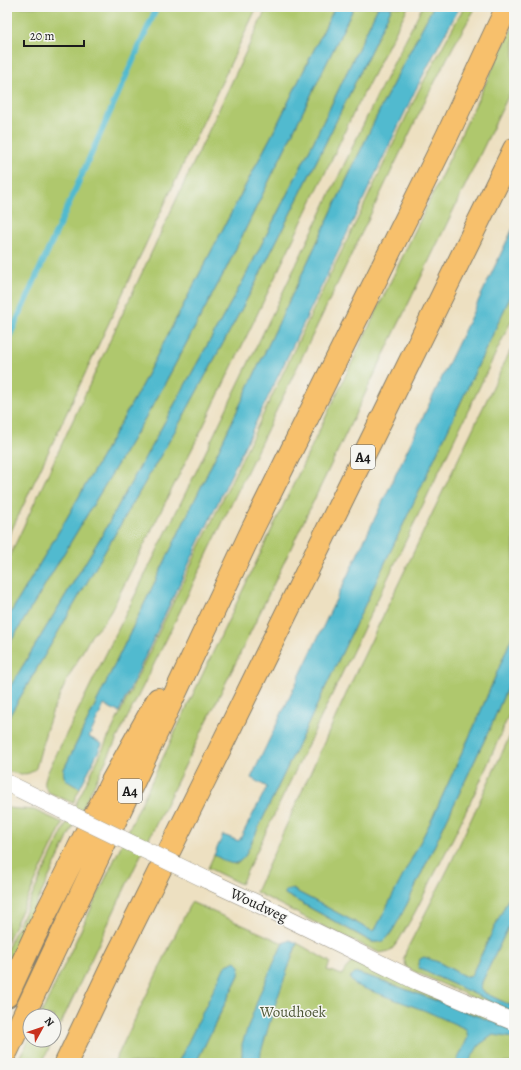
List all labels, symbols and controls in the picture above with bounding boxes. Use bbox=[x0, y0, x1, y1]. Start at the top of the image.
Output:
scale bar bbox=[24, 22, 84, 48]
text: 20 m bbox=[30, 28, 54, 44]
road number: A4 bbox=[351, 445, 375, 469]
road number: A4 bbox=[118, 779, 142, 803]
street label: Woudweg bbox=[226, 883, 291, 927]
park label: Woudhoek bbox=[259, 1002, 327, 1022]
north arrow bbox=[22, 1008, 62, 1048]
text: N bbox=[41, 1014, 58, 1030]

